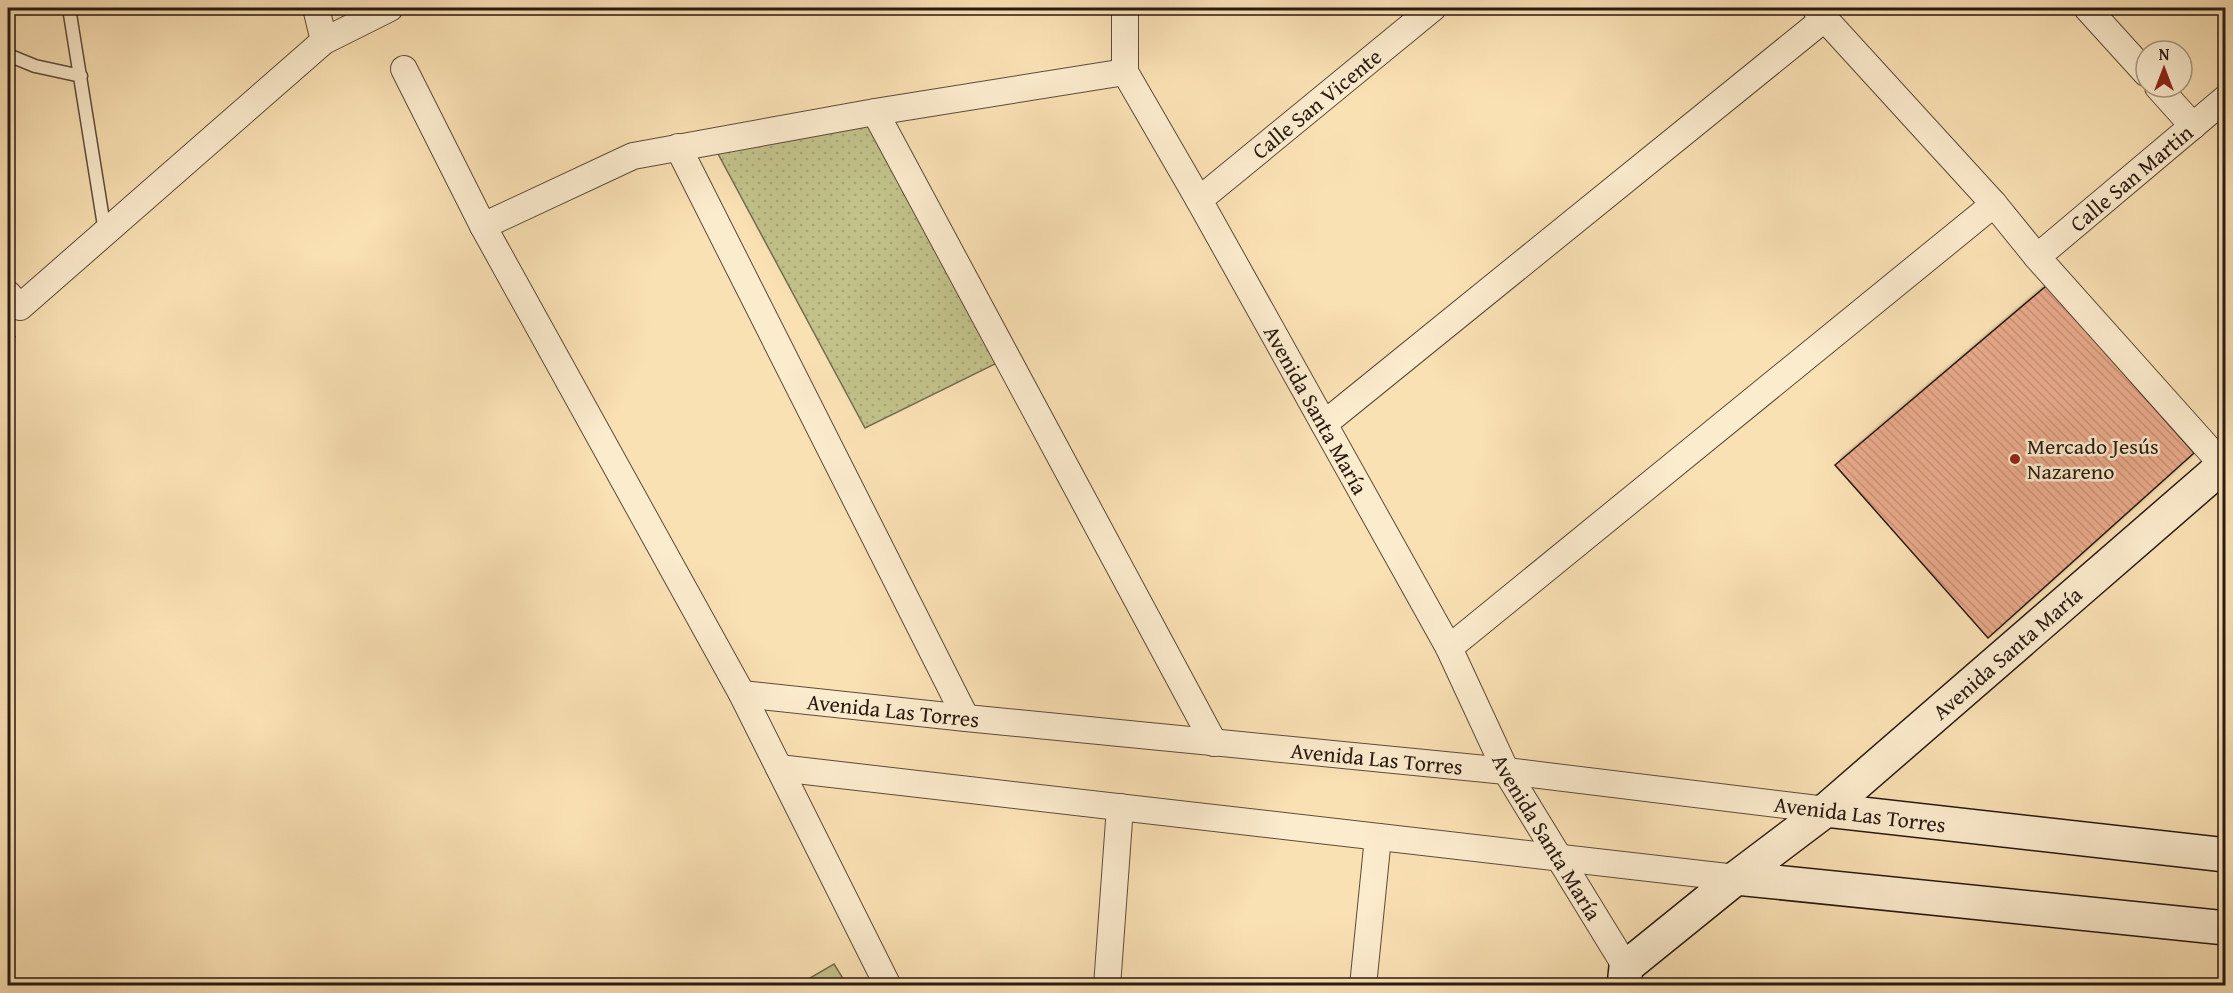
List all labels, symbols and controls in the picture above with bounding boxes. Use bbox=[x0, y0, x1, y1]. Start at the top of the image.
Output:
north arrow bbox=[2134, 39, 2194, 99]
street label: Calle San Vicente bbox=[1245, 41, 1388, 167]
text: N bbox=[2159, 42, 2170, 66]
street label: Calle San Martin bbox=[2063, 116, 2200, 239]
street label: Avenida Santa María bbox=[1256, 319, 1376, 501]
place label: Mercado Jesús Nazareno bbox=[2027, 430, 2159, 487]
marker: Mercado Jesús Nazareno bbox=[2008, 452, 2022, 466]
street label: Avenida Santa María bbox=[1925, 578, 2089, 727]
street label: Avenida Las Torres bbox=[805, 685, 981, 735]
street label: Avenida Las Torres bbox=[1289, 734, 1464, 783]
street label: Avenida Santa María bbox=[1484, 749, 1610, 927]
street label: Avenida Las Torres bbox=[1772, 788, 1948, 840]

